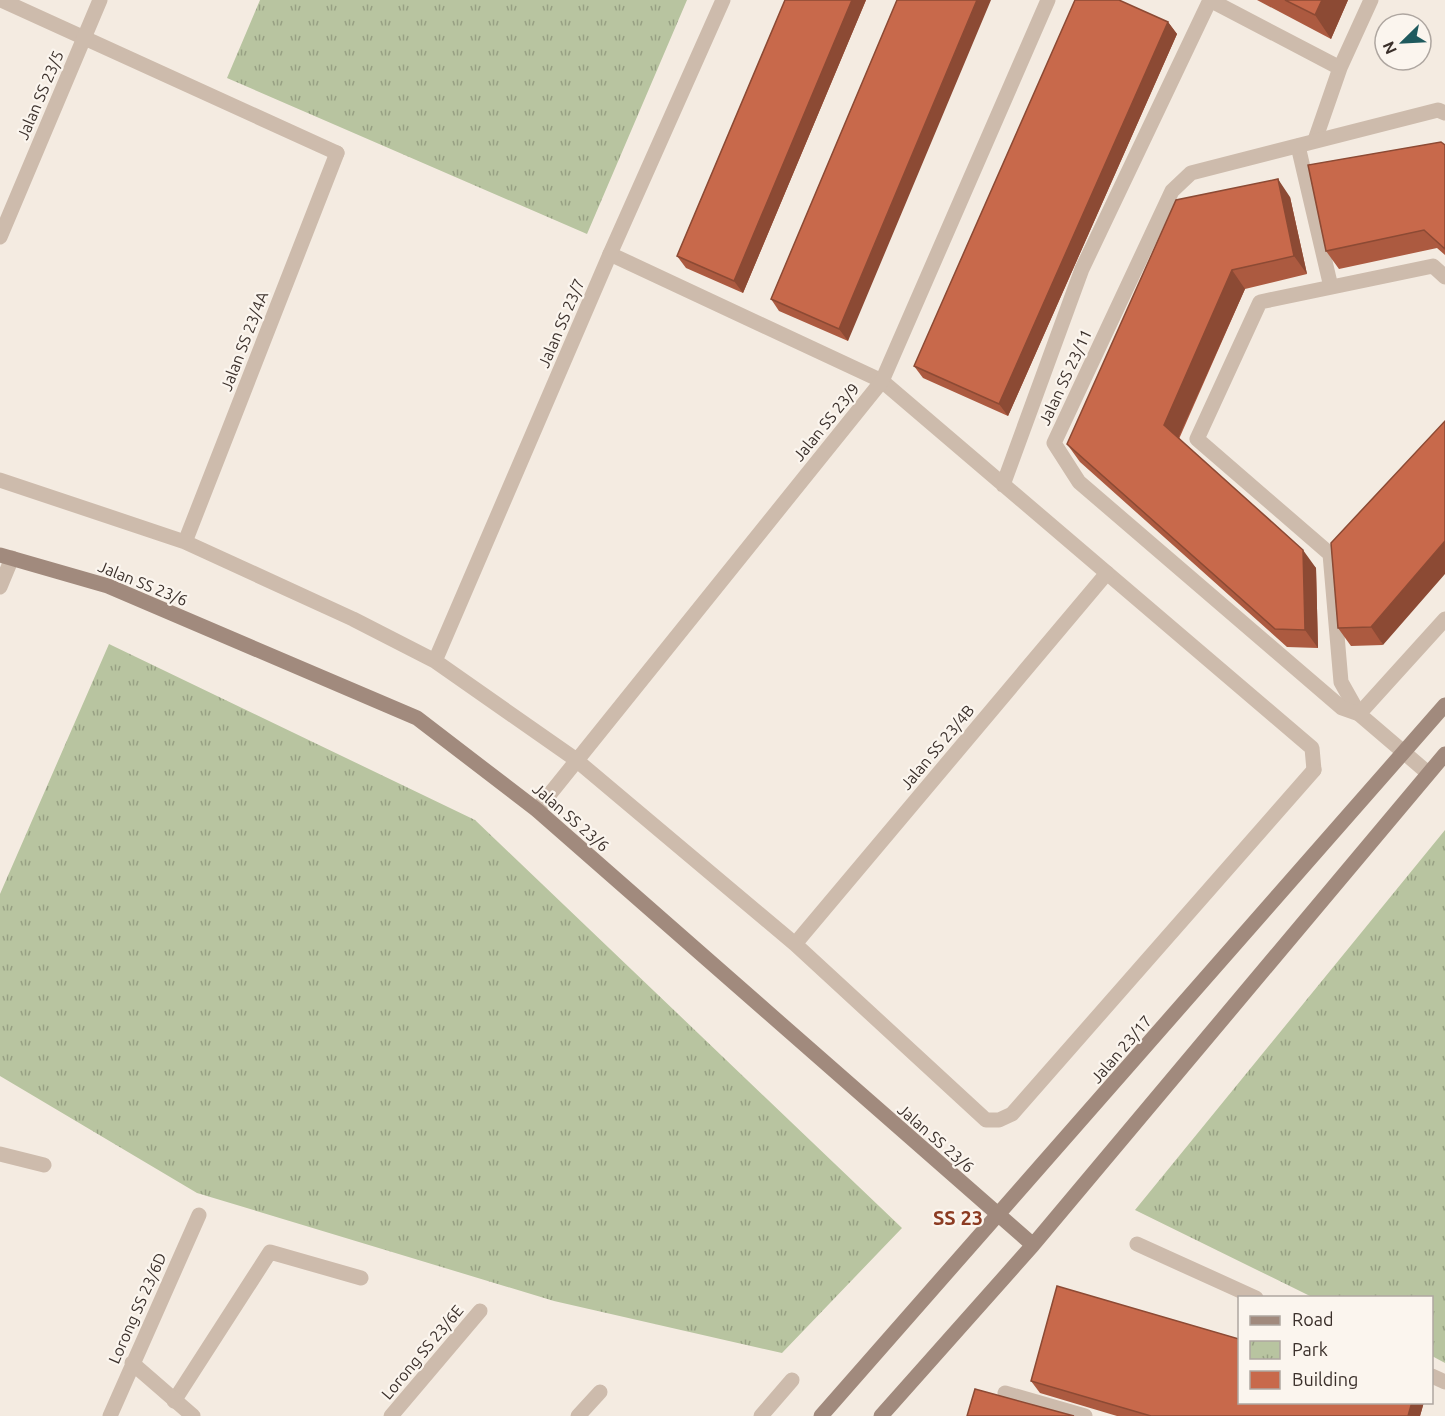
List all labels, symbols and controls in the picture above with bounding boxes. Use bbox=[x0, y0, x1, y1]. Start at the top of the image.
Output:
north arrow bbox=[1373, 12, 1433, 72]
text: N bbox=[1379, 39, 1400, 57]
street label: Jalan SS 23/5 bbox=[13, 48, 67, 142]
street label: Jalan SS 23/7 bbox=[534, 276, 588, 370]
street label: Jalan SS 23/4A bbox=[217, 288, 271, 393]
street label: Jalan SS 23/11 bbox=[1035, 326, 1095, 428]
street label: Jalan SS 23/9 bbox=[789, 380, 863, 464]
street label: Jalan SS 23/6 bbox=[96, 557, 190, 609]
street label: Jalan SS 23/4B bbox=[896, 701, 978, 793]
street label: Jalan SS 23/6 bbox=[529, 779, 613, 855]
street label: Jalan 23/17 bbox=[1087, 1012, 1155, 1086]
street label: Jalan SS 23/6 bbox=[894, 1100, 978, 1176]
district label: SS 23 bbox=[933, 1206, 983, 1229]
street label: Lorong SS 23/6D bbox=[104, 1250, 170, 1366]
legend bbox=[1238, 1296, 1433, 1404]
street label: Lorong SS 23/6E bbox=[377, 1301, 467, 1403]
text: Road bbox=[1292, 1309, 1334, 1329]
text: Park bbox=[1292, 1339, 1328, 1359]
text: Building bbox=[1292, 1369, 1358, 1389]

